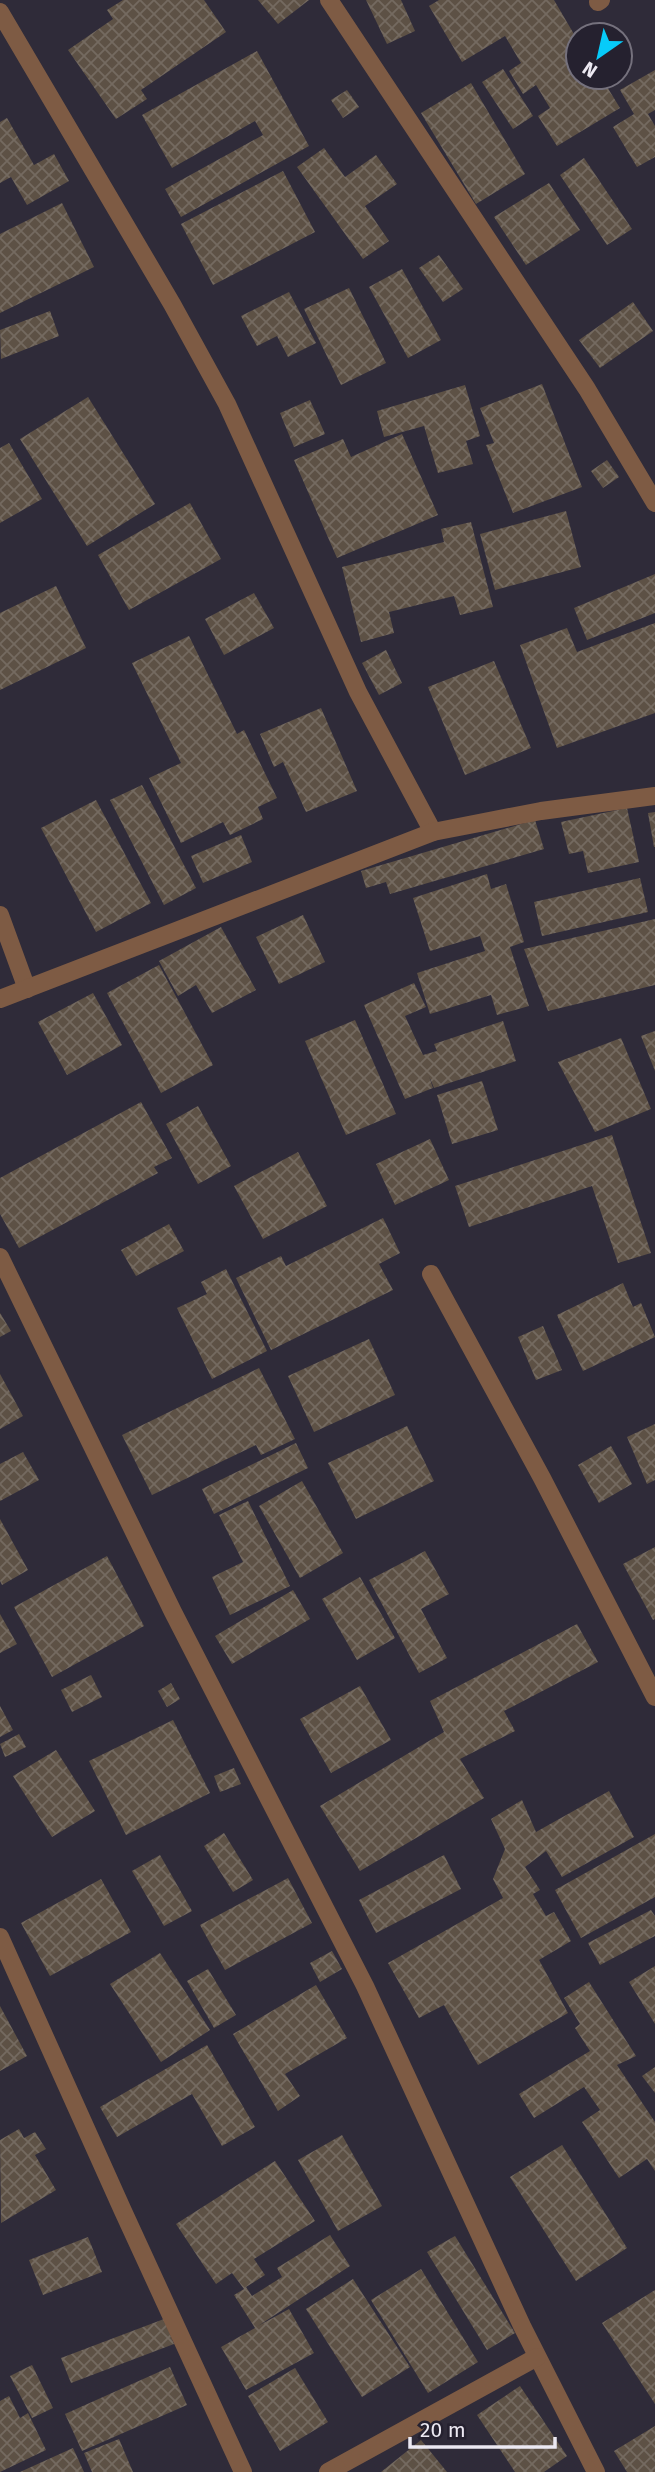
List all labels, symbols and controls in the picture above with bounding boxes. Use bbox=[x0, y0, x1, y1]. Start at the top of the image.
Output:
north arrow bbox=[564, 21, 634, 91]
text: N bbox=[578, 57, 601, 83]
scale bar bbox=[410, 2406, 555, 2450]
text: 20 m bbox=[420, 2417, 466, 2443]

